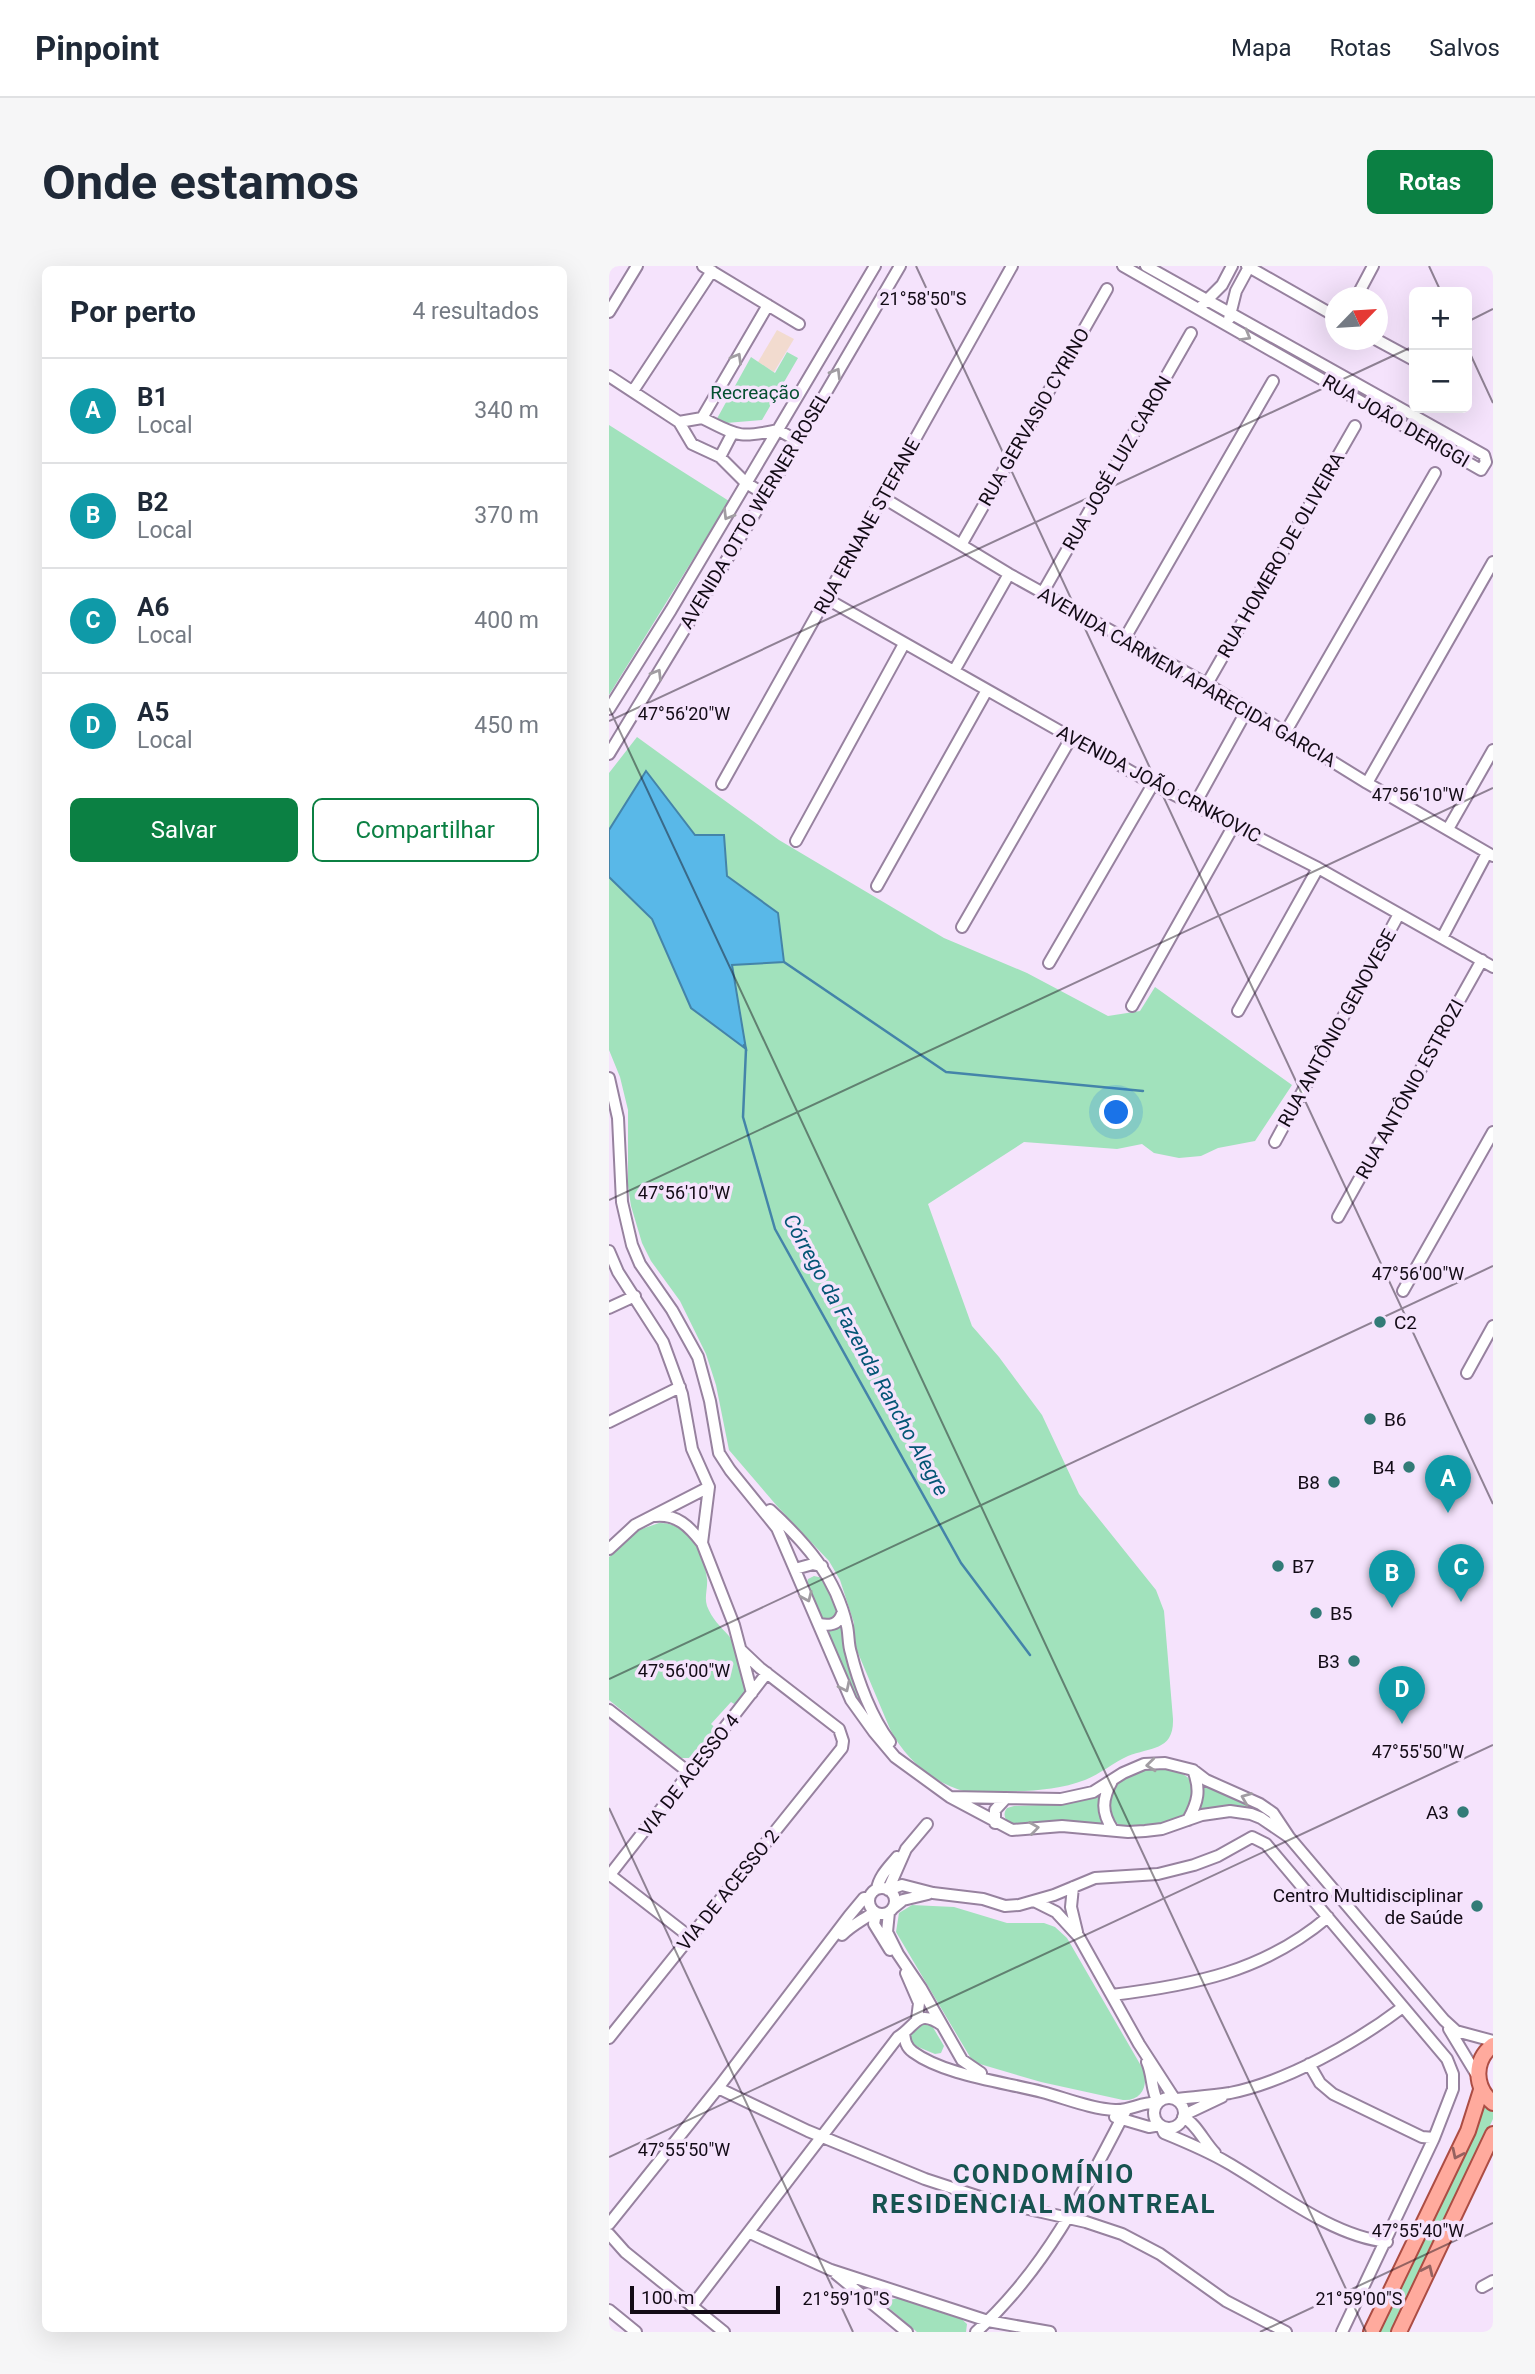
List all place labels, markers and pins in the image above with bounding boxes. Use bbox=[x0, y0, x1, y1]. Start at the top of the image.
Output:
place label: C2 bbox=[1394, 1311, 1417, 1334]
marker: C2 bbox=[1372, 1314, 1388, 1330]
place label: B6 bbox=[1384, 1408, 1407, 1431]
marker: B6 bbox=[1362, 1411, 1378, 1427]
pin: A bbox=[1425, 1455, 1471, 1513]
place label: B4 bbox=[1372, 1456, 1395, 1479]
marker: B4 bbox=[1401, 1459, 1417, 1475]
place label: B8 bbox=[1297, 1471, 1320, 1494]
marker: B8 bbox=[1326, 1474, 1342, 1490]
pin: C bbox=[1438, 1544, 1484, 1602]
pin: B bbox=[1369, 1550, 1415, 1608]
place label: B7 bbox=[1292, 1555, 1315, 1578]
marker: B7 bbox=[1270, 1558, 1286, 1574]
place label: B5 bbox=[1330, 1602, 1353, 1625]
marker: B5 bbox=[1308, 1605, 1324, 1621]
place label: B3 bbox=[1317, 1650, 1340, 1673]
marker: B3 bbox=[1346, 1653, 1362, 1669]
pin: D bbox=[1379, 1666, 1425, 1724]
place label: A3 bbox=[1426, 1801, 1449, 1824]
marker: A3 bbox=[1455, 1804, 1471, 1820]
place label: Centro Multidisciplinar de Saúde bbox=[1273, 1884, 1464, 1929]
marker: Centro Multidisciplinar de Saúde bbox=[1469, 1898, 1485, 1914]

